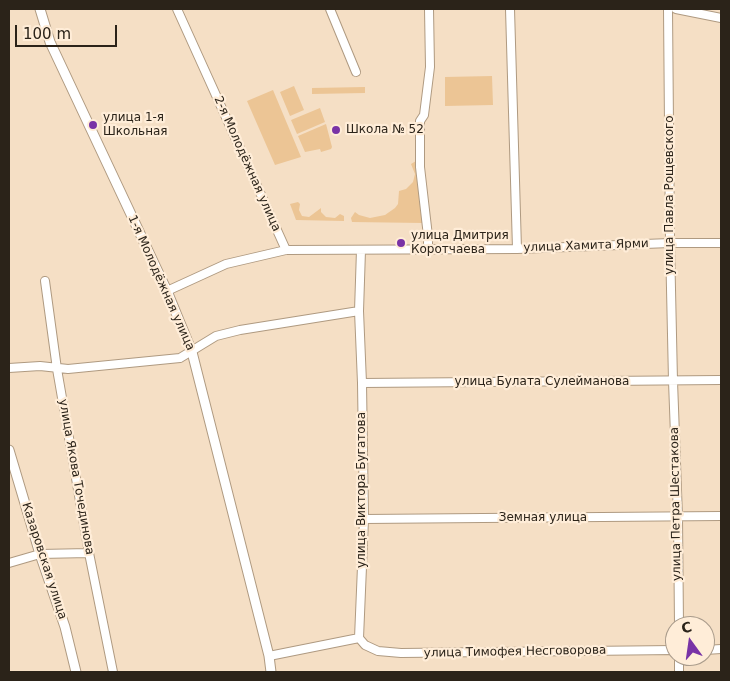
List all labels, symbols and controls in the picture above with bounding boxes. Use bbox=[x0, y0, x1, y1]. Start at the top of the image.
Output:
scale bar bbox=[18, 15, 120, 47]
text: 100 m bbox=[23, 25, 71, 43]
street label: 2-я Молодёжная улица bbox=[211, 94, 283, 234]
place label: улица 1-я Школьная bbox=[103, 111, 168, 139]
street label: улица Павла Рощевского bbox=[663, 115, 677, 275]
marker: улица 1-я Школьная bbox=[87, 119, 99, 131]
place label: Школа № 52 bbox=[346, 123, 424, 137]
marker: Школа № 52 bbox=[330, 124, 342, 136]
street label: 1-я Молодёжная улица bbox=[125, 213, 197, 353]
place label: улица Дмитрия Коротчаева bbox=[411, 229, 509, 257]
marker: улица Дмитрия Коротчаева bbox=[395, 237, 407, 249]
street label: улица Хамита Ярми bbox=[523, 237, 649, 255]
street label: улица Булата Сулейманова bbox=[455, 375, 629, 389]
street label: улица Якова Точединова bbox=[55, 398, 97, 556]
street label: улица Виктора Бугатова bbox=[355, 412, 369, 568]
street label: улица Петра Шестакова bbox=[667, 427, 685, 581]
street label: Казаровская улица bbox=[18, 501, 70, 621]
street label: Земная улица bbox=[499, 511, 587, 525]
north arrow bbox=[665, 616, 715, 666]
text: С bbox=[680, 618, 694, 636]
street label: улица Тимофея Несговорова bbox=[424, 643, 606, 661]

